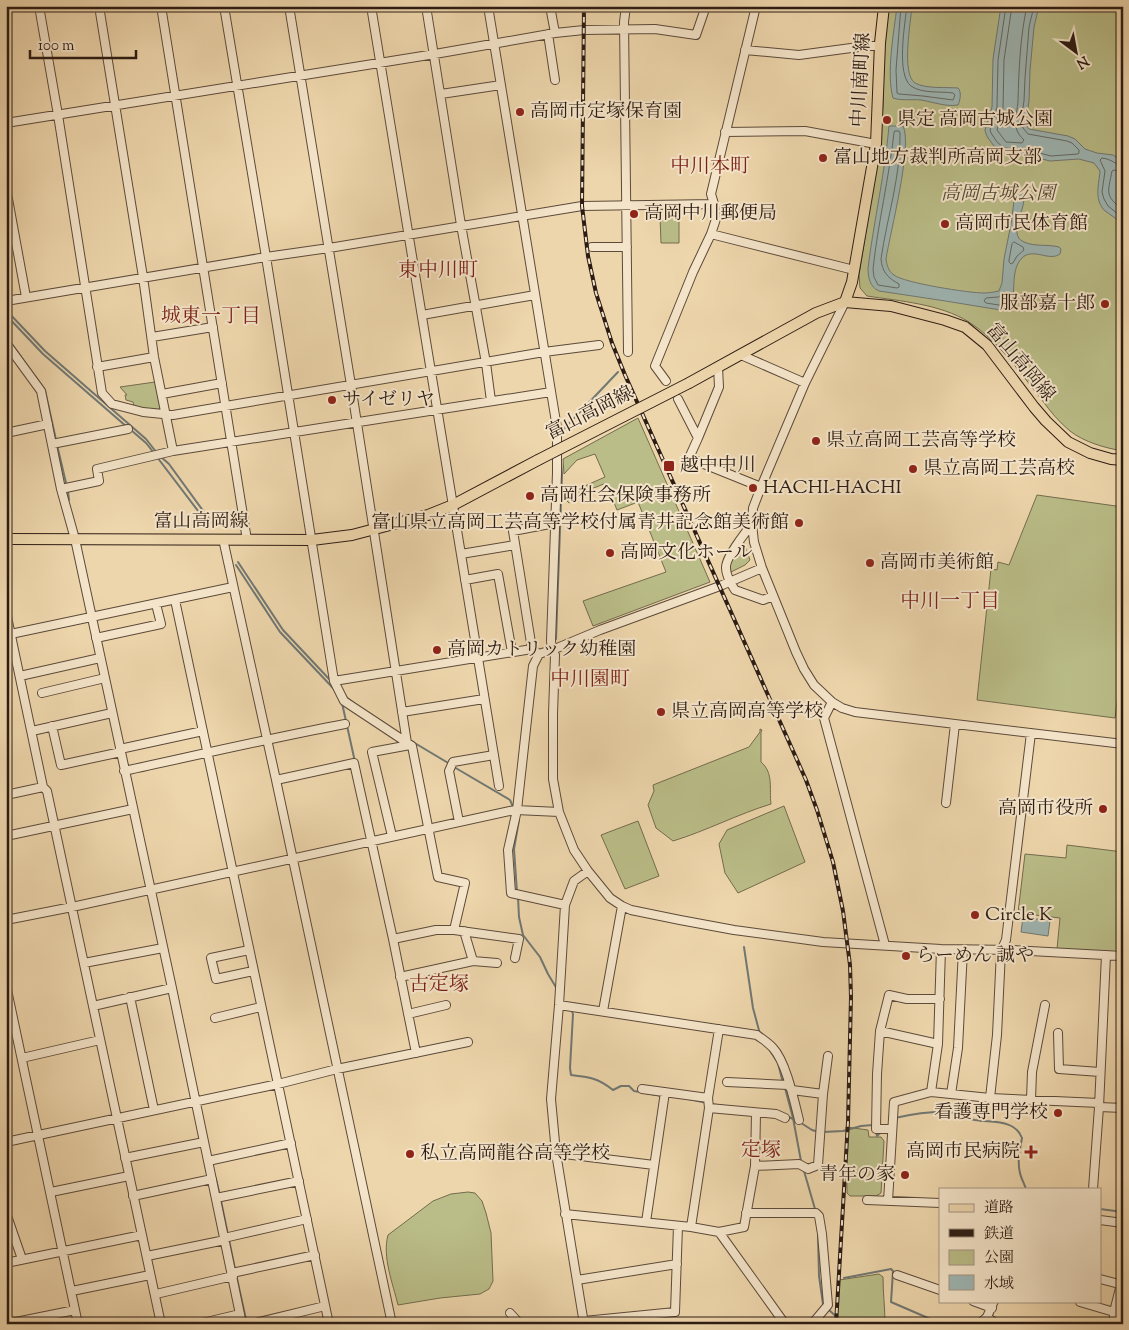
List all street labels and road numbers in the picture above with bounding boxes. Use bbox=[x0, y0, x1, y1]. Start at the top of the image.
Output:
street label: 中川南町線 bbox=[846, 32, 878, 128]
street label: 富山高岡線 bbox=[979, 318, 1061, 408]
street label: 富山高岡線 bbox=[542, 380, 638, 448]
street label: 富山高岡線 bbox=[153, 509, 249, 536]

